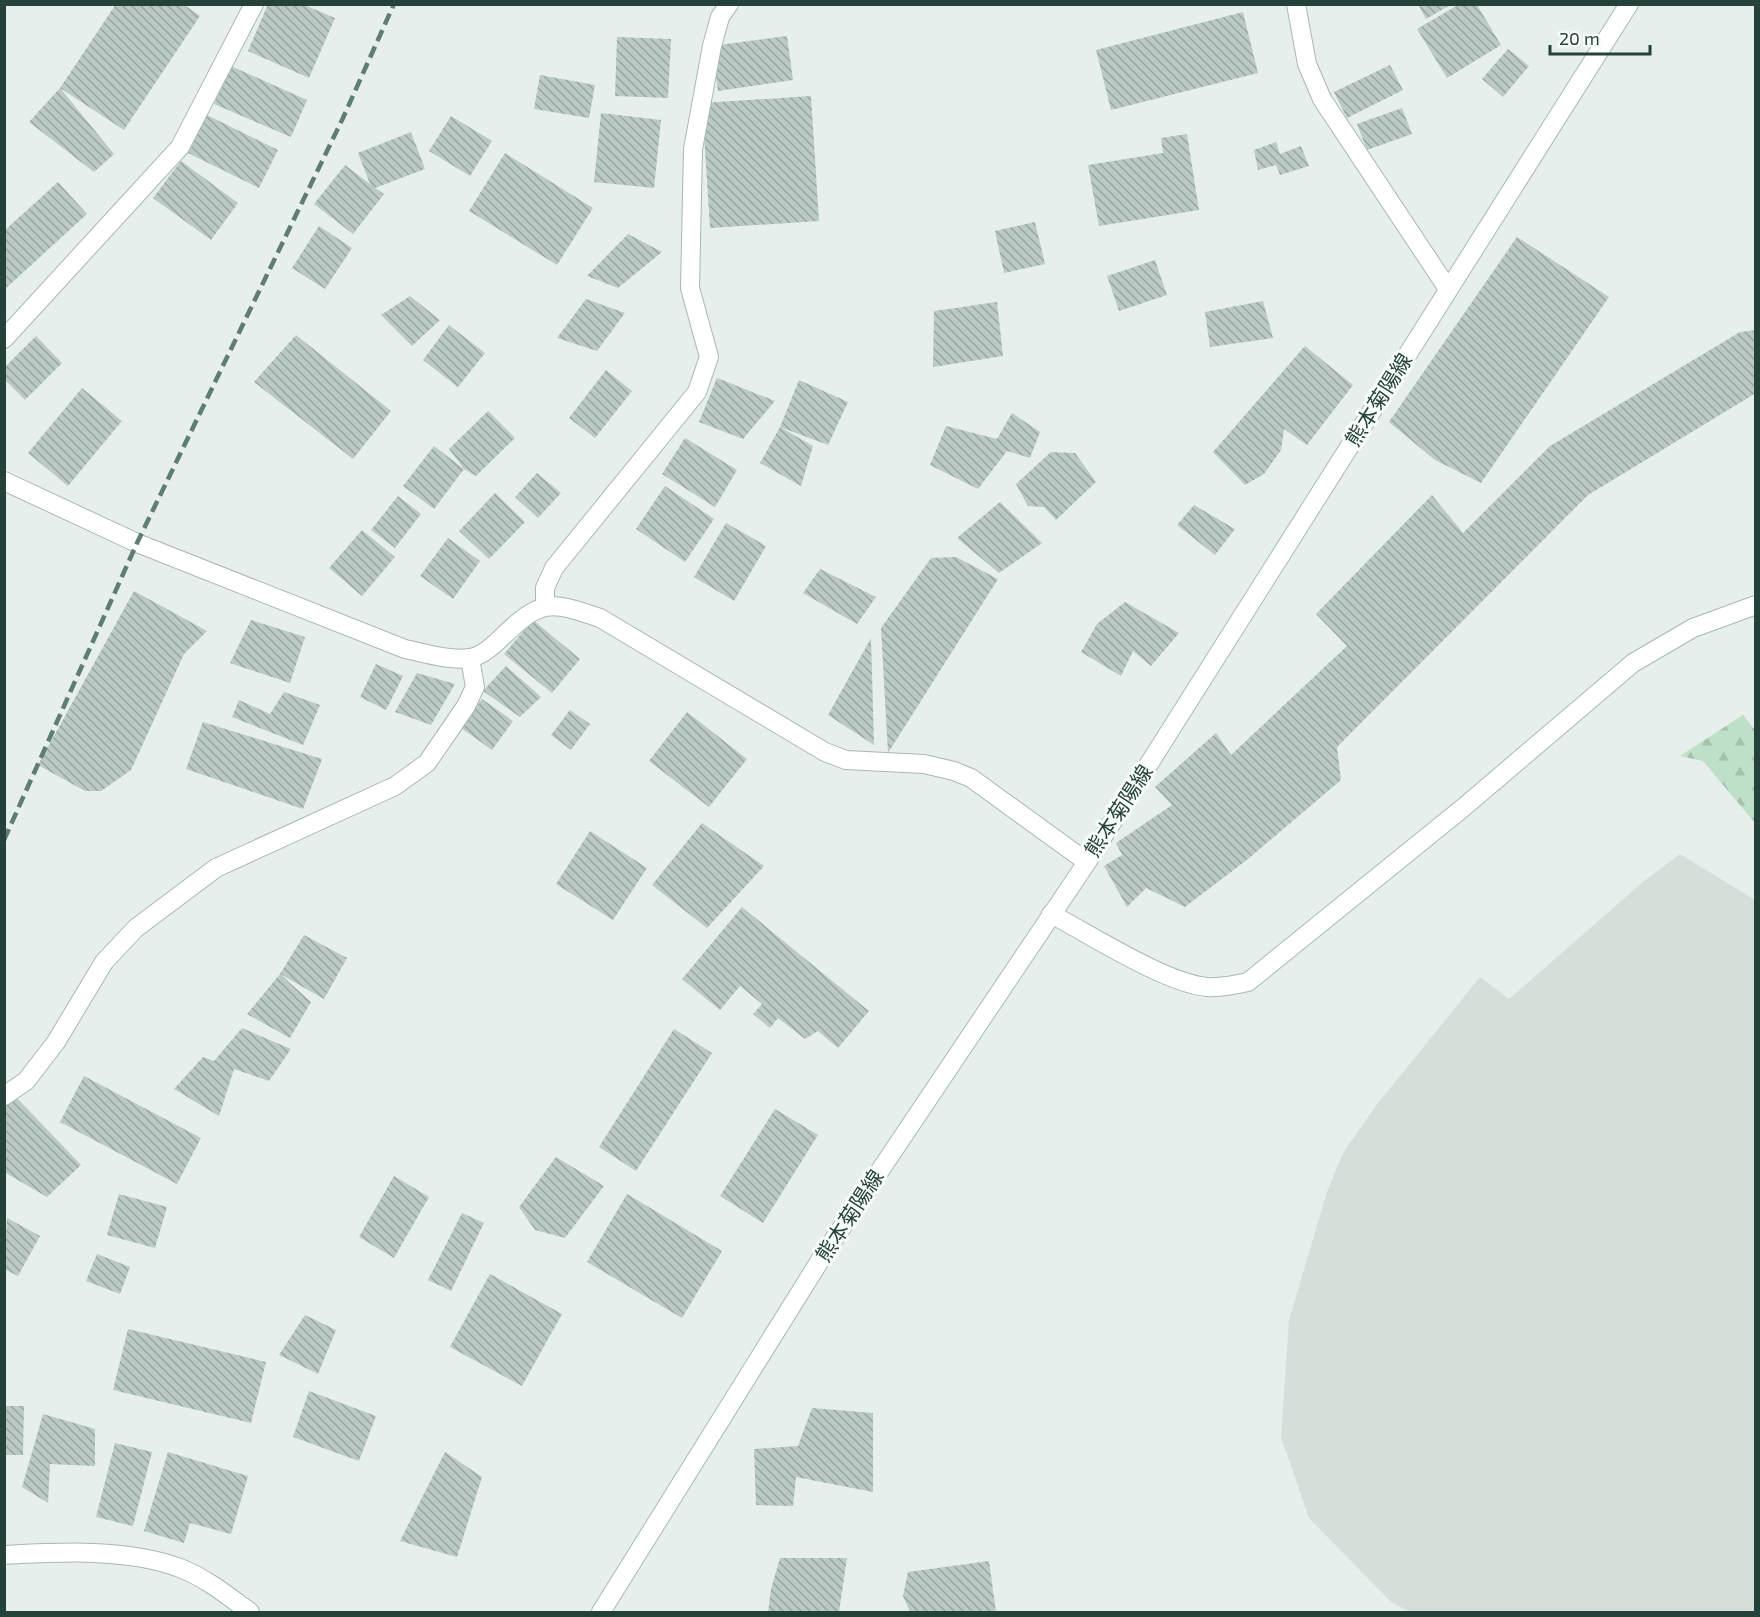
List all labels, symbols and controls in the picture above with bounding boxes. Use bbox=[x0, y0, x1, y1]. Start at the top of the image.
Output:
scale bar bbox=[1550, 18, 1650, 56]
text: 20 m bbox=[1559, 27, 1600, 49]
street label: 熊本菊陽線 bbox=[1339, 348, 1416, 450]
street label: 熊本菊陽線 bbox=[1079, 759, 1157, 861]
street label: 熊本菊陽線 bbox=[810, 1164, 888, 1266]

